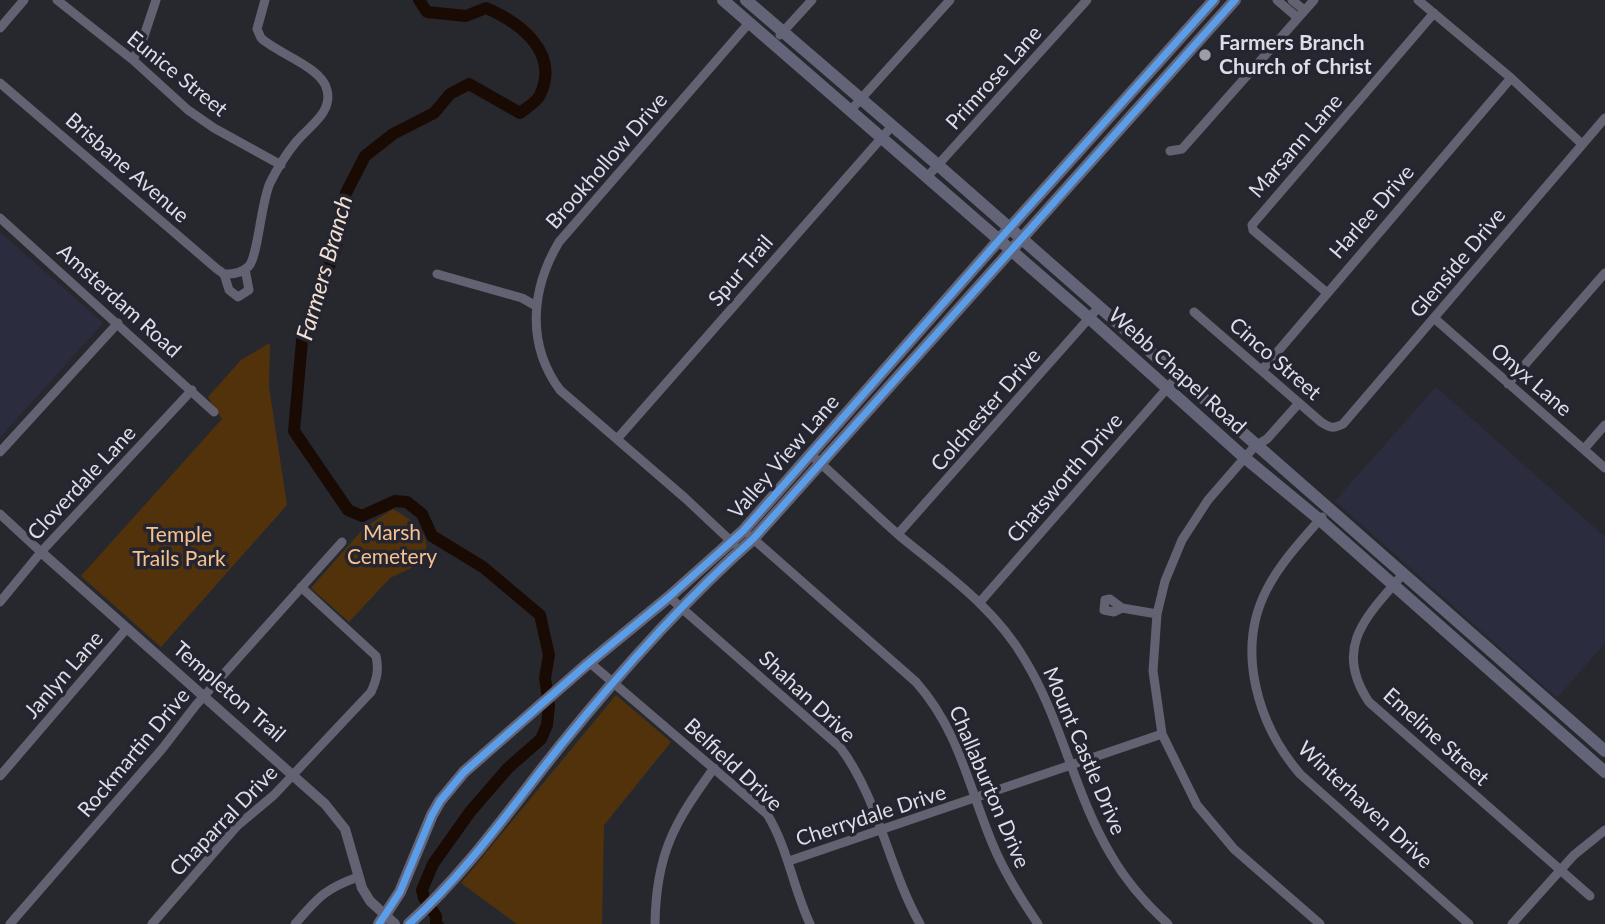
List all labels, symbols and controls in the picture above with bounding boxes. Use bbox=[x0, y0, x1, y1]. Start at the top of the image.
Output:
street label: Primrose Lane bbox=[941, 21, 1047, 135]
street label: Eunice Street bbox=[122, 26, 232, 122]
place label: Farmers Branch Church of Christ bbox=[1219, 30, 1372, 80]
marker: Farmers Branch Church of Christ bbox=[1197, 47, 1213, 63]
street label: Brookhollow Drive bbox=[541, 88, 673, 234]
street label: Marsann Lane bbox=[1244, 89, 1348, 203]
street label: Brisbane Avenue bbox=[60, 108, 194, 228]
street label: Harlee Drive bbox=[1324, 160, 1420, 264]
water label: Farmers Branch bbox=[291, 192, 359, 344]
street label: Glenside Drive bbox=[1405, 203, 1511, 323]
street label: Spur Trail bbox=[703, 230, 779, 312]
street label: Amsterdam Road bbox=[52, 239, 186, 363]
street label: Webb Chapel Road bbox=[1103, 303, 1251, 439]
street label: Cinco Street bbox=[1224, 312, 1326, 406]
street label: Onyx Lane bbox=[1485, 338, 1577, 422]
street label: Colchester Drive bbox=[926, 344, 1046, 476]
street label: Valley View Lane bbox=[723, 390, 845, 524]
street label: Chatsworth Drive bbox=[1002, 408, 1128, 548]
street label: Cloverdale Lane bbox=[23, 421, 141, 545]
park label: Marsh Cemetery bbox=[347, 520, 437, 570]
park label: Temple Trails Park bbox=[132, 522, 226, 572]
street label: Janlyn Lane bbox=[19, 626, 109, 724]
street label: Templeton Trail bbox=[168, 636, 290, 748]
street label: Shahan Drive bbox=[754, 646, 860, 748]
street label: Mount Castle Drive bbox=[1037, 663, 1131, 839]
street label: Rockmartin Drive bbox=[73, 683, 195, 823]
street label: Emeline Street bbox=[1378, 683, 1494, 791]
street label: Challaburton Drive bbox=[943, 702, 1035, 872]
street label: Belfield Drive bbox=[679, 713, 787, 817]
street label: Winterhaven Drive bbox=[1292, 736, 1438, 874]
street label: Chaparral Drive bbox=[165, 760, 283, 882]
street label: Cherrydale Drive bbox=[793, 780, 949, 852]

